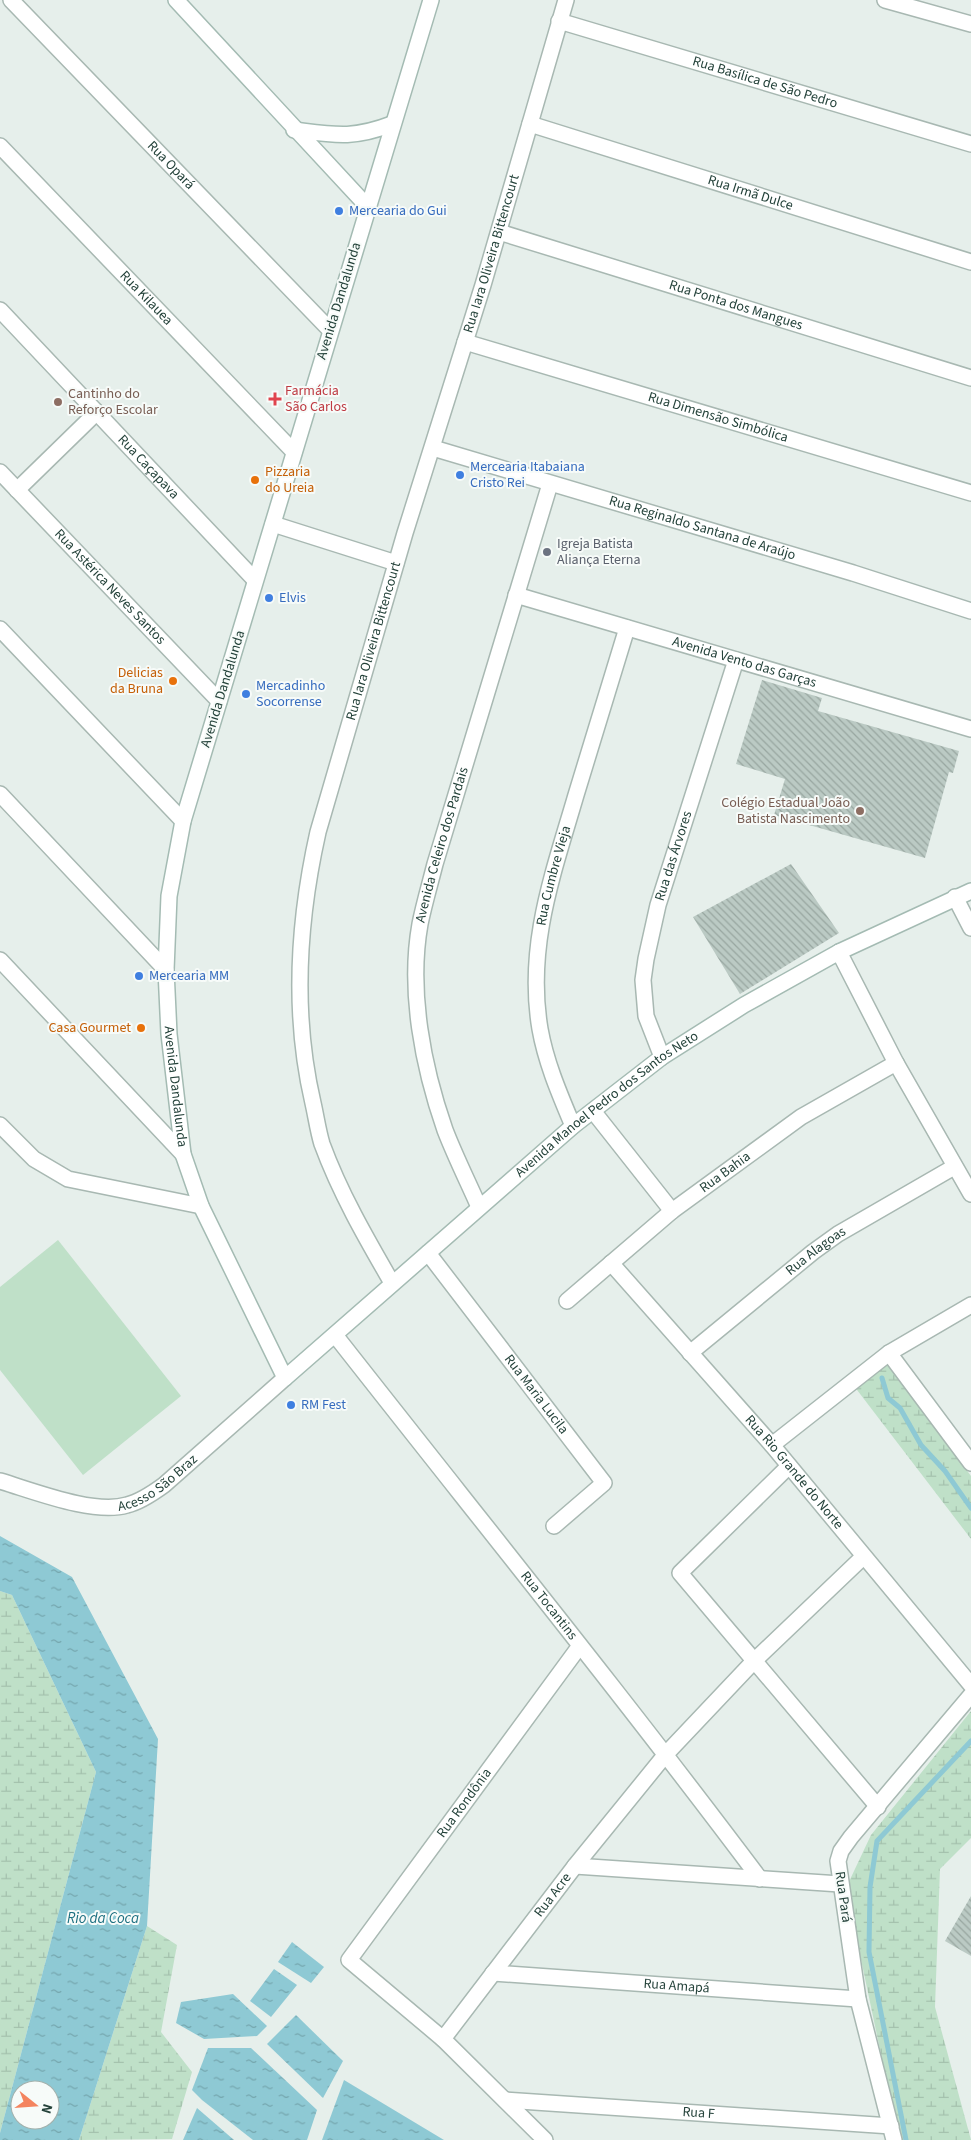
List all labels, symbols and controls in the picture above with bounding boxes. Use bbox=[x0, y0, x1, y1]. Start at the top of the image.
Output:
street label: Rua Basílica de São Pedro bbox=[690, 51, 840, 114]
street label: Rua Opará bbox=[142, 136, 199, 194]
street label: Rua Irmã Dulce bbox=[705, 170, 796, 216]
street label: Rua Iara Oliveira Bittencourt bbox=[459, 172, 525, 335]
place label: Mercearia do Gui bbox=[349, 201, 447, 221]
marker: Mercearia do Gui bbox=[333, 205, 345, 217]
street label: Avenida Dandalunda bbox=[312, 240, 366, 362]
street label: Rua Kilauea bbox=[115, 266, 177, 330]
street label: Rua Ponta dos Mangues bbox=[667, 275, 805, 335]
place label: Farmácia São Carlos bbox=[285, 381, 347, 417]
place label: Cantinho do Reforço Escolar bbox=[68, 384, 158, 420]
street label: Rua Dimensão Simbólica bbox=[645, 387, 790, 448]
marker: Farmácia São Carlos bbox=[269, 393, 281, 405]
marker: Cantinho do Reforço Escolar bbox=[52, 396, 64, 408]
street label: Rua Caçapava bbox=[113, 430, 184, 504]
place label: Mercearia Itabaiana Cristo Rei bbox=[470, 457, 585, 493]
place label: Pizzaria do Ureia bbox=[265, 462, 314, 498]
marker: Mercearia Itabaiana Cristo Rei bbox=[454, 469, 466, 481]
marker: Pizzaria do Ureia bbox=[249, 474, 261, 486]
street label: Rua Reginaldo Santana de Araújo bbox=[607, 491, 798, 565]
street label: Rua Astérica Neves Santos bbox=[50, 525, 170, 649]
place label: Igreja Batista Aliança Eterna bbox=[557, 534, 641, 570]
marker: Igreja Batista Aliança Eterna bbox=[541, 546, 553, 558]
street label: Rua Iara Oliveira Bittencourt bbox=[341, 559, 406, 723]
place label: Elvis bbox=[279, 588, 306, 608]
marker: Elvis bbox=[263, 592, 275, 604]
street label: Avenida Dandalunda bbox=[196, 628, 250, 750]
street label: Avenida Vento das Garças bbox=[670, 632, 819, 693]
place label: Delicias da Bruna bbox=[110, 663, 163, 699]
marker: Delicias da Bruna bbox=[167, 675, 179, 687]
place label: Mercadinho Socorrense bbox=[256, 676, 325, 712]
marker: Mercadinho Socorrense bbox=[240, 688, 252, 700]
street label: Avenida Celeiro dos Pardais bbox=[411, 764, 474, 925]
place label: Colégio Estadual João Batista Nascimento bbox=[721, 793, 850, 829]
marker: Colégio Estadual João Batista Nascimento bbox=[854, 805, 866, 817]
street label: Rua das Árvores bbox=[650, 808, 697, 904]
street label: Rua Cumbre Vieja bbox=[531, 823, 576, 927]
place label: Mercearia MM bbox=[149, 966, 229, 986]
marker: Mercearia MM bbox=[133, 970, 145, 982]
place label: Casa Gourmet bbox=[48, 1018, 131, 1038]
marker: Casa Gourmet bbox=[135, 1022, 147, 1034]
street label: Avenida Dandalunda bbox=[159, 1026, 192, 1148]
street label: Avenida Manoel Pedro dos Santos Neto bbox=[511, 1026, 702, 1182]
street label: Rua Bahia bbox=[695, 1147, 755, 1198]
street label: Rua Alagoas bbox=[781, 1222, 850, 1280]
street label: Rua Maria Lucila bbox=[499, 1350, 573, 1438]
place label: RM Fest bbox=[301, 1395, 346, 1415]
marker: RM Fest bbox=[285, 1399, 297, 1411]
street label: Rua Rio Grande do Norte bbox=[740, 1411, 848, 1534]
street label: Acesso São Braz bbox=[116, 1450, 202, 1517]
street label: Rua Tocantins bbox=[516, 1567, 582, 1644]
street label: Rua Rondônia bbox=[432, 1764, 497, 1842]
street label: Rua Acre bbox=[529, 1869, 576, 1921]
street label: Rua Pará bbox=[830, 1870, 856, 1924]
water label: Rio da Coca bbox=[67, 1908, 139, 1929]
street label: Rua Amapá bbox=[643, 1974, 710, 1998]
north arrow bbox=[10, 2080, 60, 2130]
text: N bbox=[36, 2101, 57, 2116]
street label: Rua F bbox=[682, 2102, 715, 2124]

